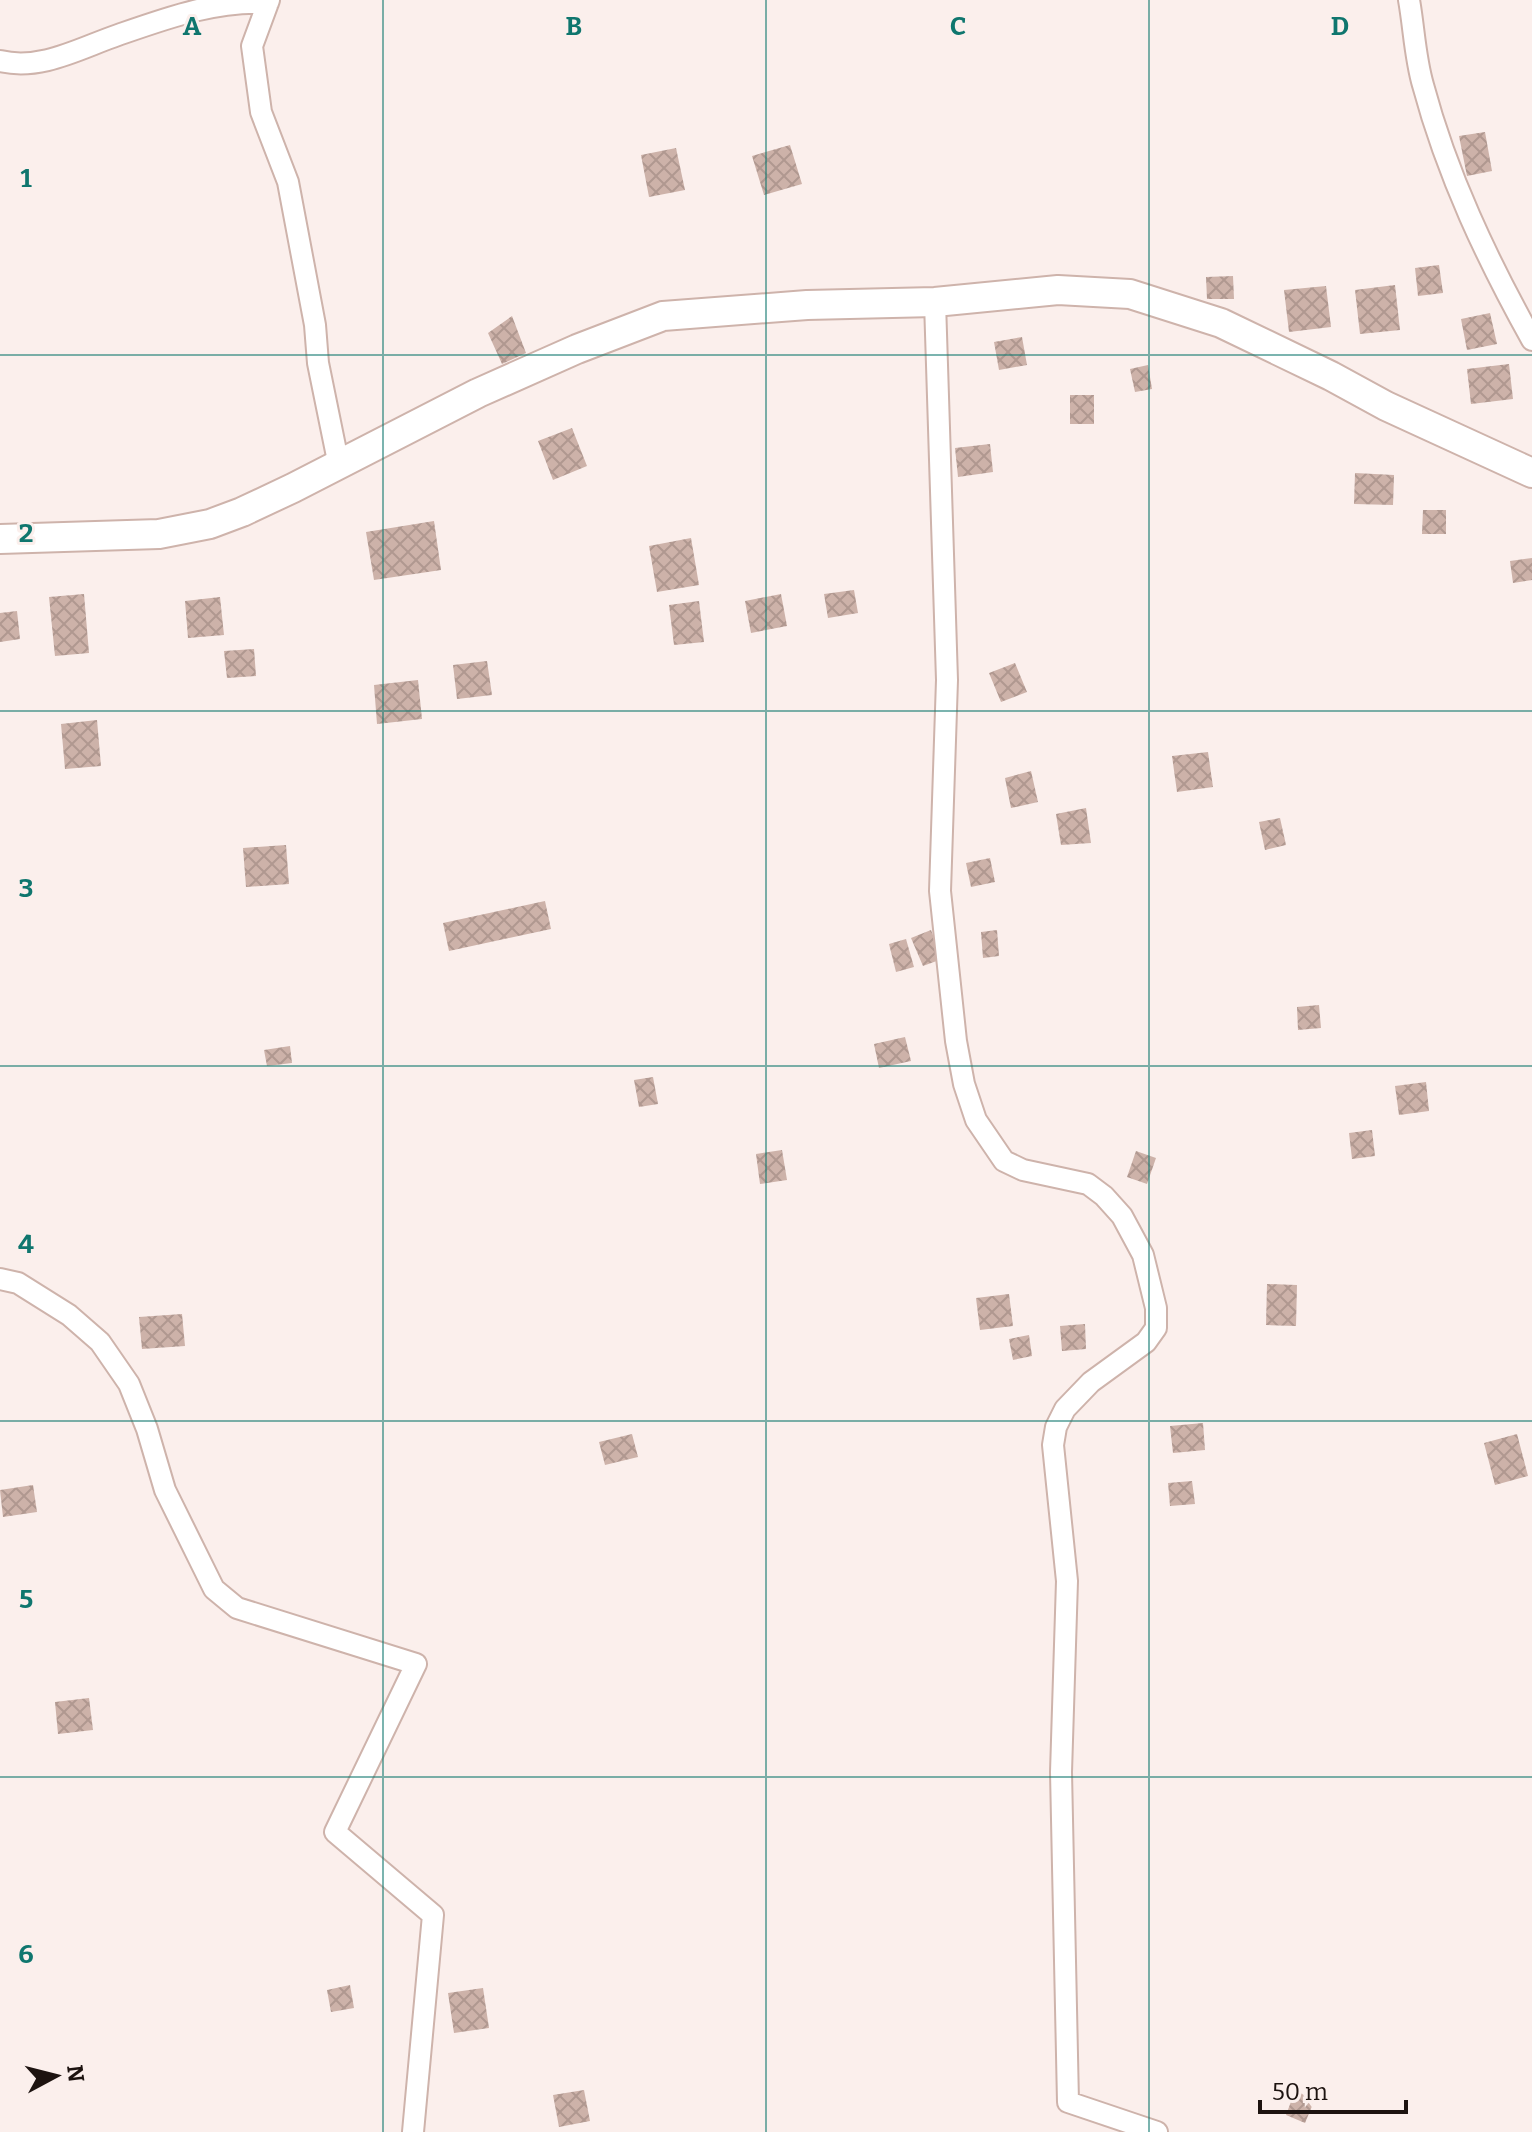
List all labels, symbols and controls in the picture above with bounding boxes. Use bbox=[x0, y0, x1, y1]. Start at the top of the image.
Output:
text: A bbox=[183, 11, 202, 42]
text: B bbox=[566, 11, 582, 42]
text: C bbox=[950, 11, 966, 42]
text: D bbox=[1331, 11, 1349, 42]
text: 1 bbox=[20, 163, 32, 194]
text: 2 bbox=[19, 518, 33, 549]
text: 3 bbox=[19, 873, 33, 904]
text: 4 bbox=[18, 1229, 34, 1260]
text: 5 bbox=[19, 1584, 33, 1615]
text: 6 bbox=[18, 1939, 34, 1970]
north arrow bbox=[16, 2036, 96, 2116]
text: N bbox=[61, 2064, 90, 2084]
scale bar bbox=[1260, 2064, 1406, 2114]
text: 50 m bbox=[1272, 2078, 1328, 2106]

